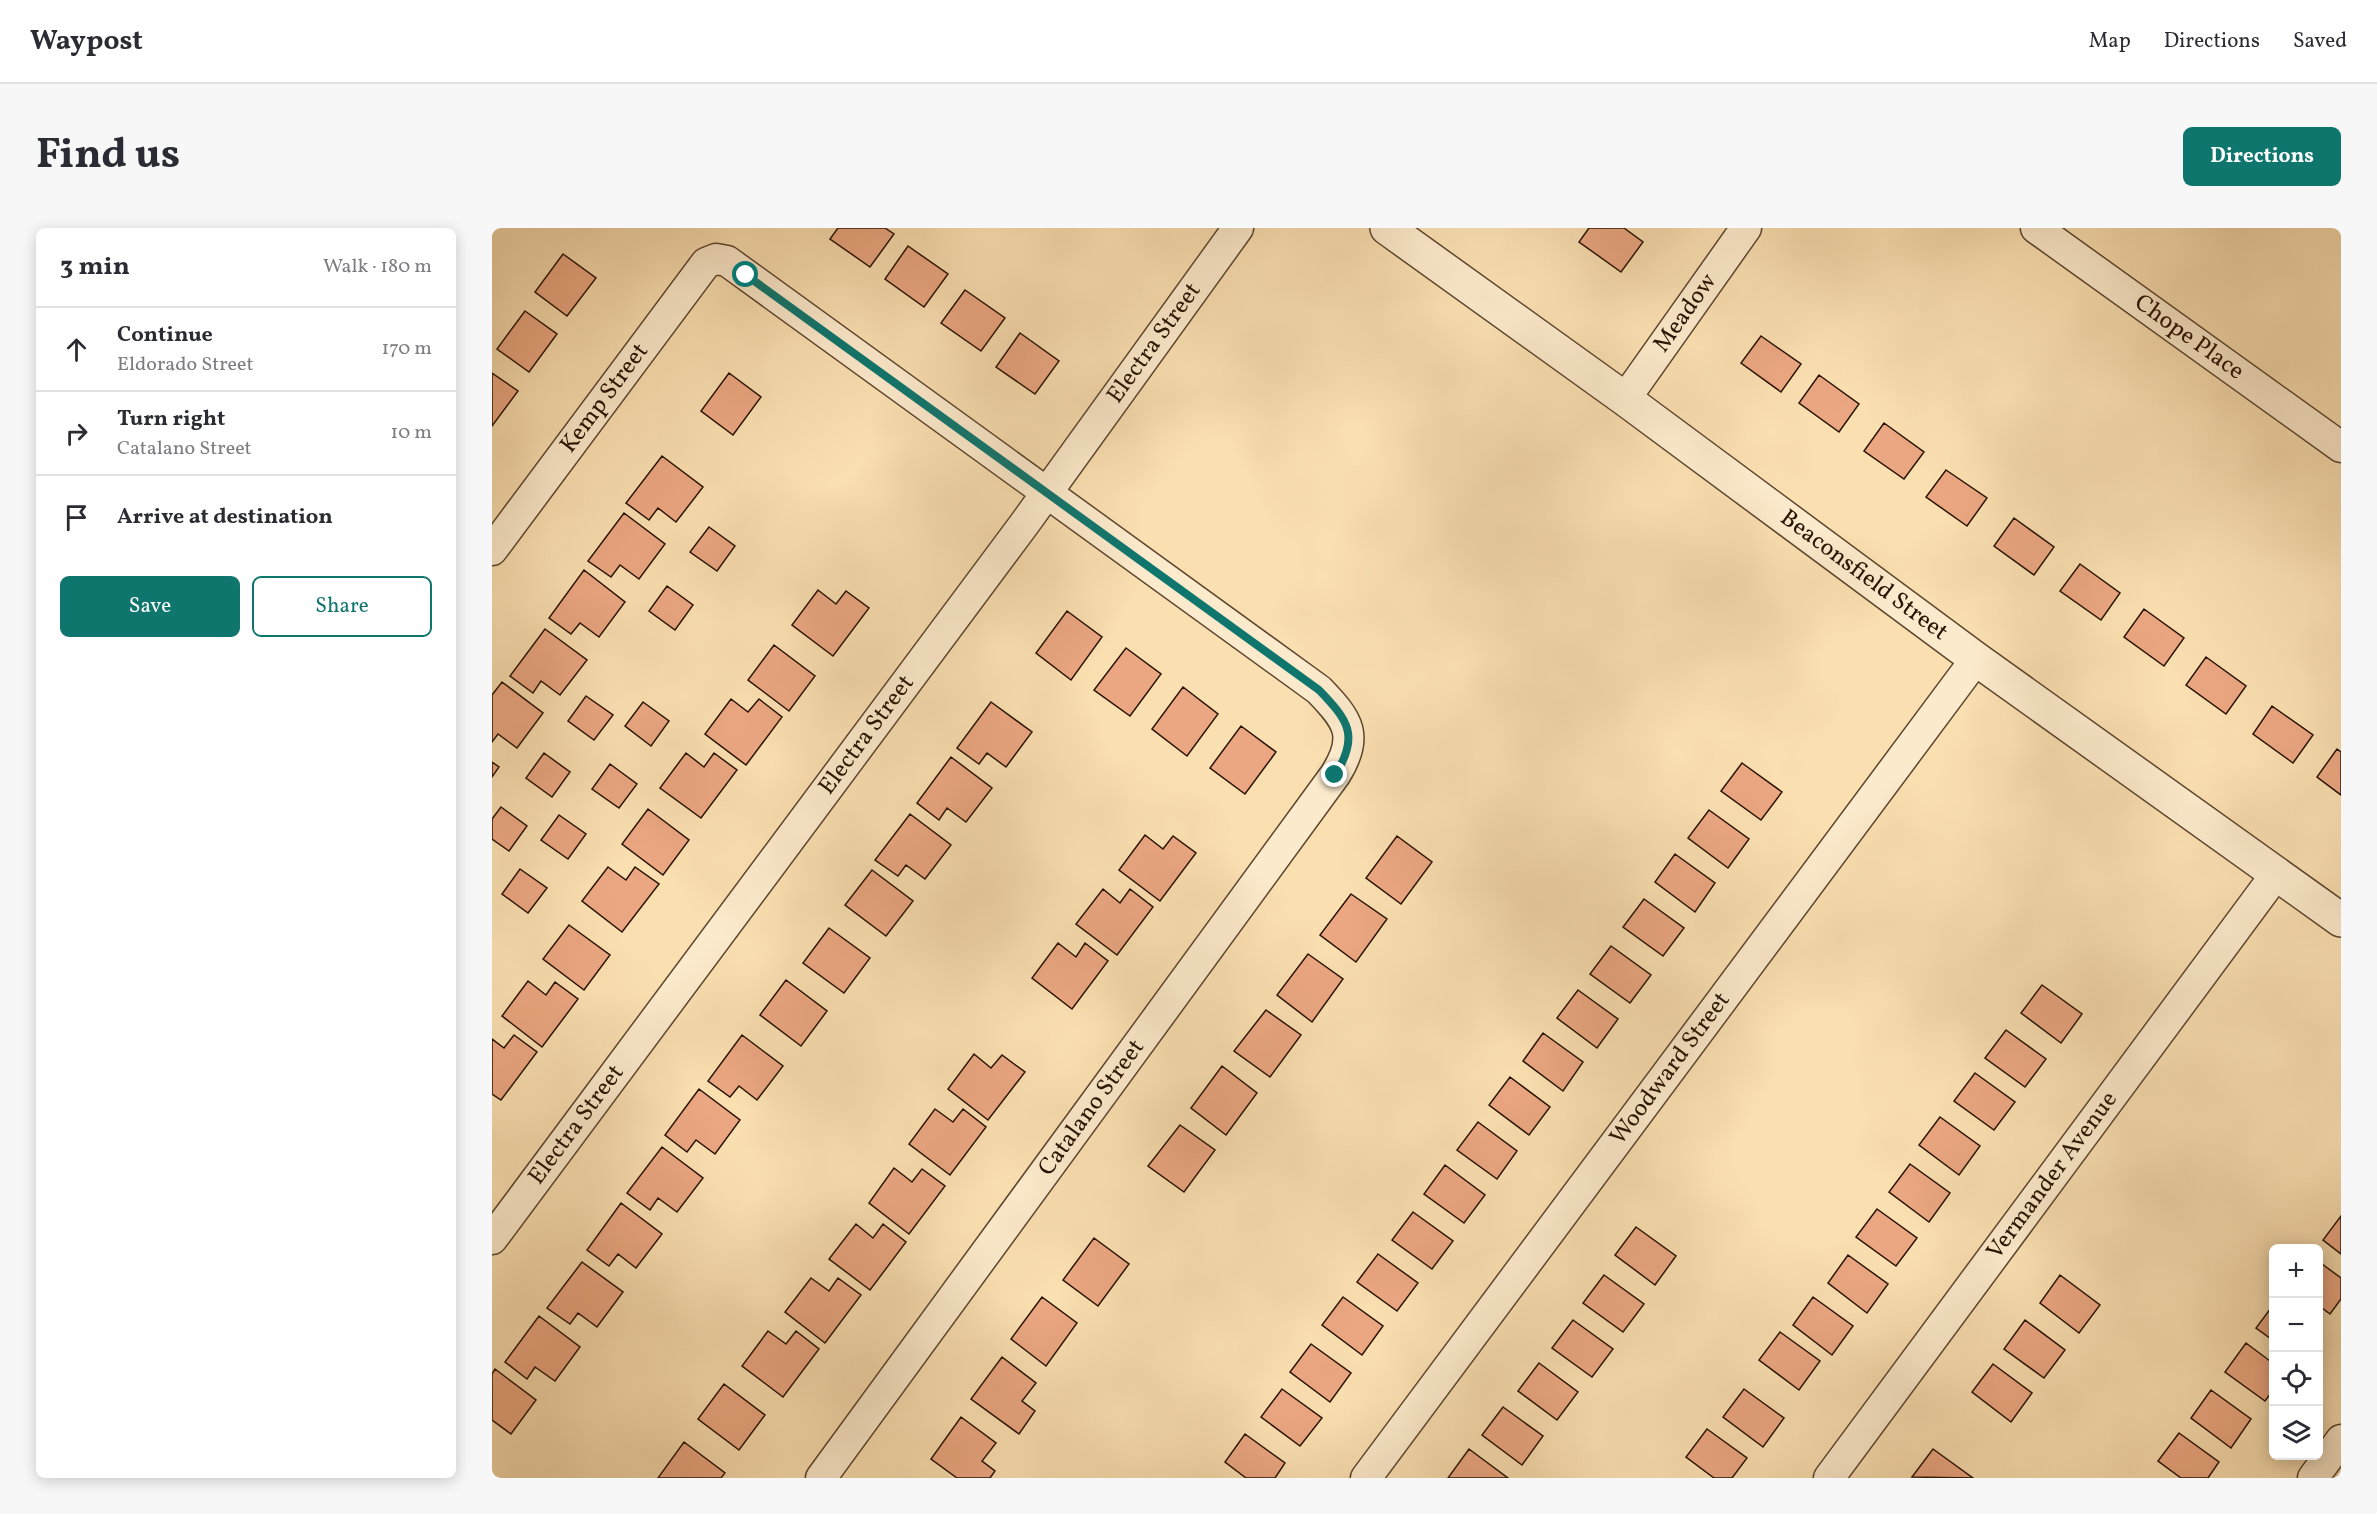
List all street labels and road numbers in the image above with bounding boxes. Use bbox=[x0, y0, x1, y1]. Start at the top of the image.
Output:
street label: Meadow bbox=[1646, 266, 1726, 360]
street label: Electra Street bbox=[1099, 276, 1210, 411]
street label: Chope Place bbox=[2127, 287, 2251, 389]
street label: Kemp Street bbox=[553, 336, 657, 461]
street label: Beaconsfield Street bbox=[1773, 502, 1955, 649]
street label: Electra Street bbox=[811, 668, 923, 802]
street label: Woodward Street bbox=[1602, 985, 1739, 1153]
street label: Catalano Street bbox=[1031, 1033, 1153, 1183]
street label: Electra Street bbox=[521, 1058, 633, 1192]
street label: Vermander Avenue bbox=[1979, 1085, 2126, 1267]

